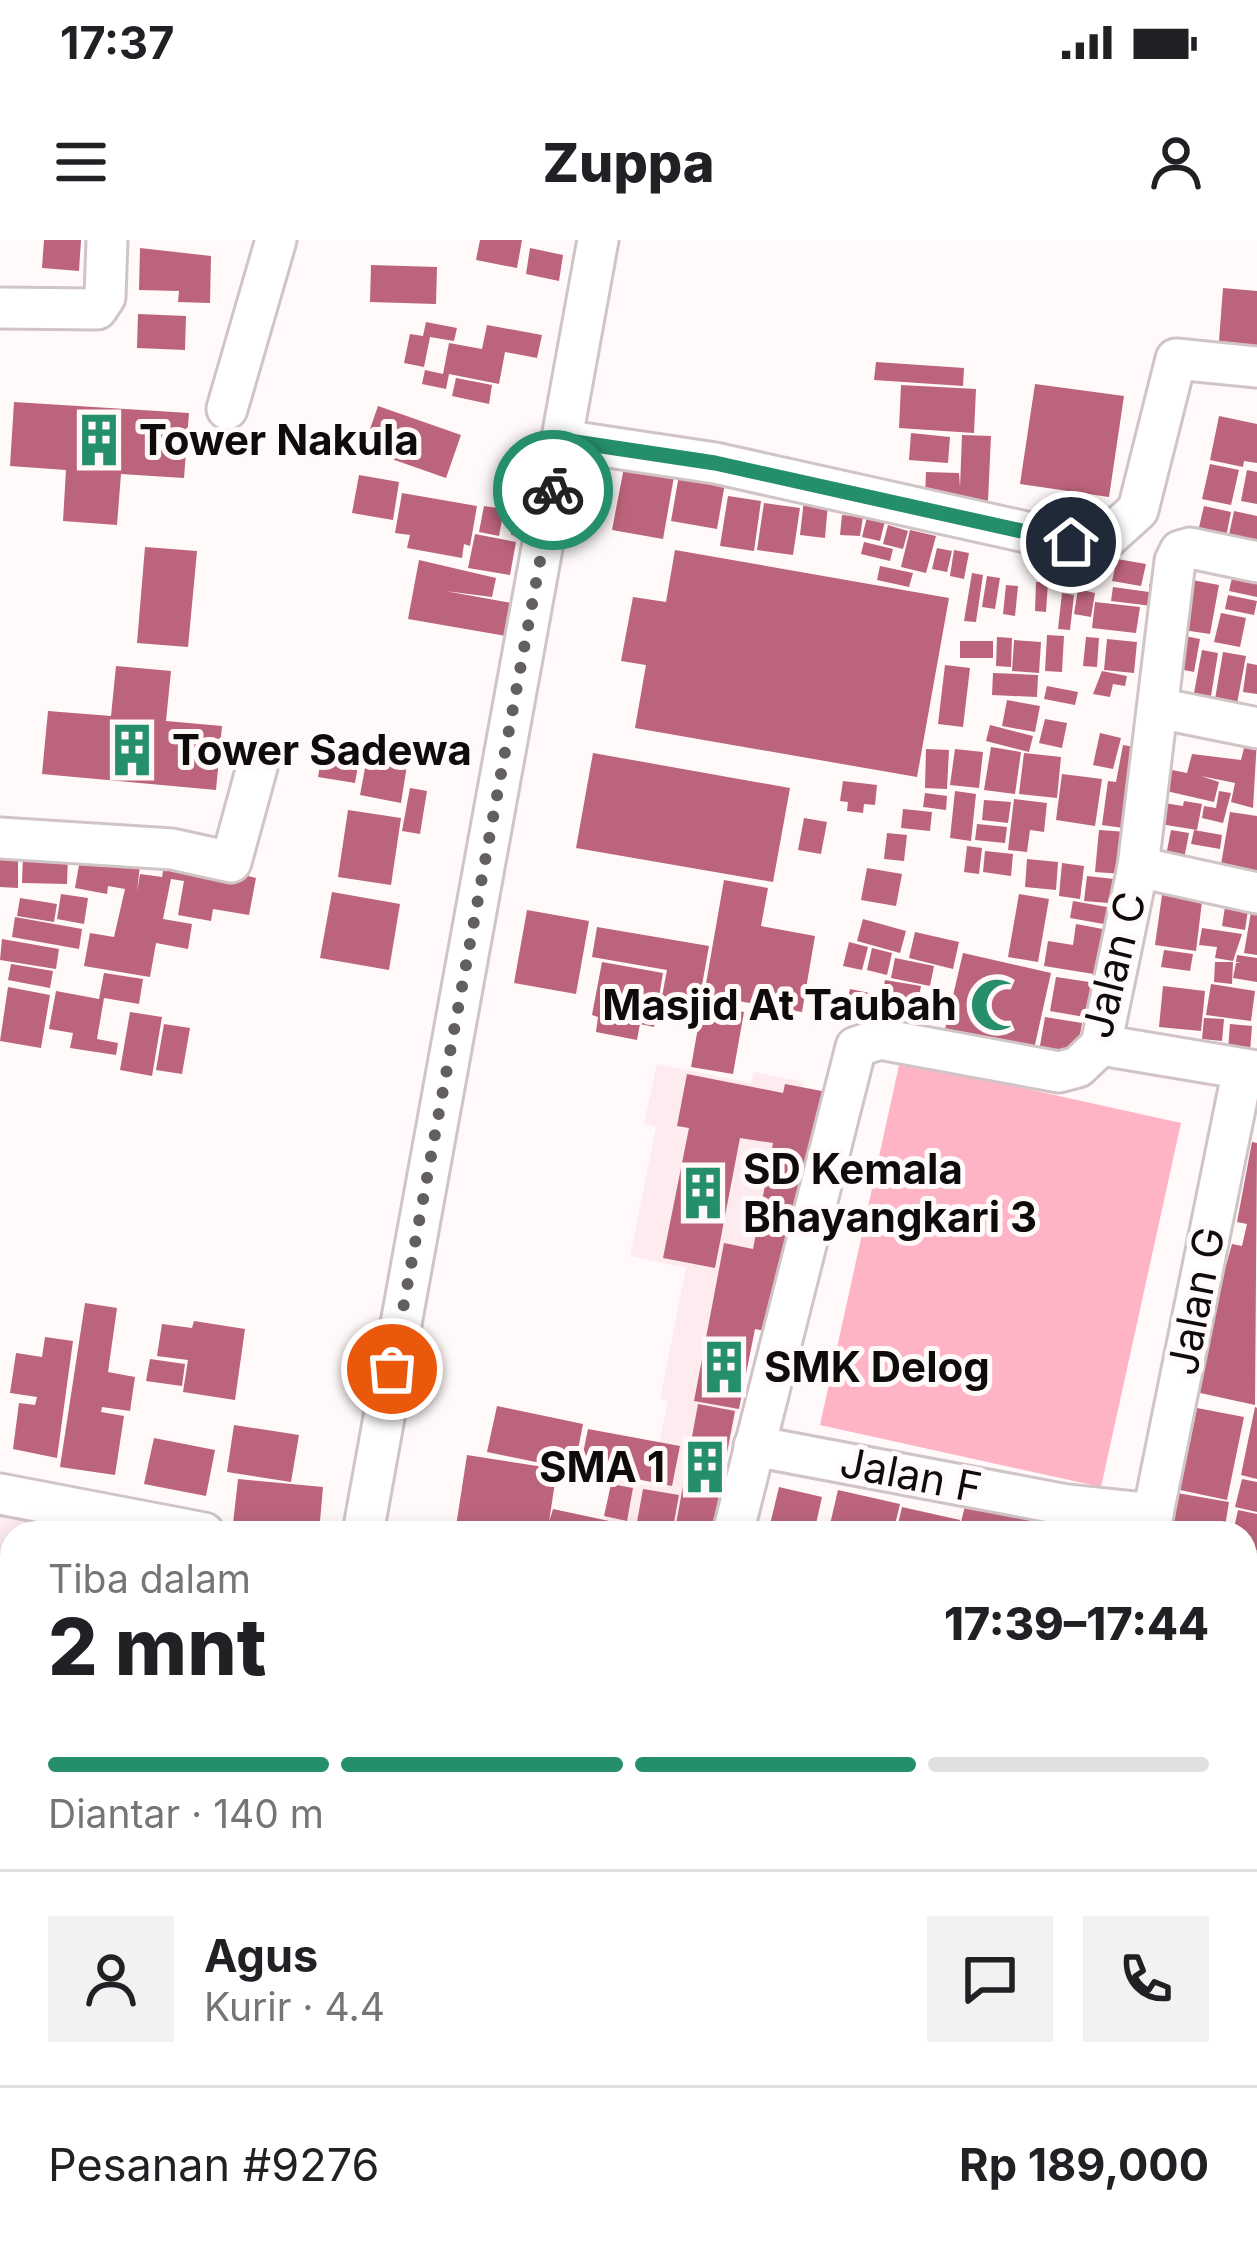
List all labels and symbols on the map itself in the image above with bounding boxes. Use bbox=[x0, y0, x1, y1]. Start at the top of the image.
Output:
building icon: Tower Nakula bbox=[70, 411, 128, 469]
place label: Tower Nakula bbox=[139, 414, 419, 465]
courier bbox=[493, 430, 613, 550]
pin bbox=[1020, 491, 1122, 593]
building icon: Tower Sadewa bbox=[103, 721, 161, 779]
place label: Tower Sadewa bbox=[172, 724, 472, 775]
street label: Jalan C bbox=[1071, 887, 1156, 1043]
mosque icon: Masjid At Taubah bbox=[968, 976, 1026, 1034]
place label: Masjid At Taubah bbox=[602, 979, 957, 1030]
place label: SD Kemala Bhayangkari 3 bbox=[743, 1143, 1037, 1242]
building icon: SD Kemala Bhayangkari 3 bbox=[674, 1164, 732, 1222]
street label: Jalan G bbox=[1156, 1223, 1235, 1379]
pin bbox=[341, 1318, 443, 1420]
building icon: SMK Delog bbox=[695, 1338, 753, 1396]
place label: SMK Delog bbox=[764, 1341, 990, 1392]
street label: Jalan F bbox=[836, 1436, 986, 1513]
building icon: SMA 1 bbox=[676, 1438, 734, 1496]
place label: SMA 1 bbox=[539, 1441, 665, 1492]

